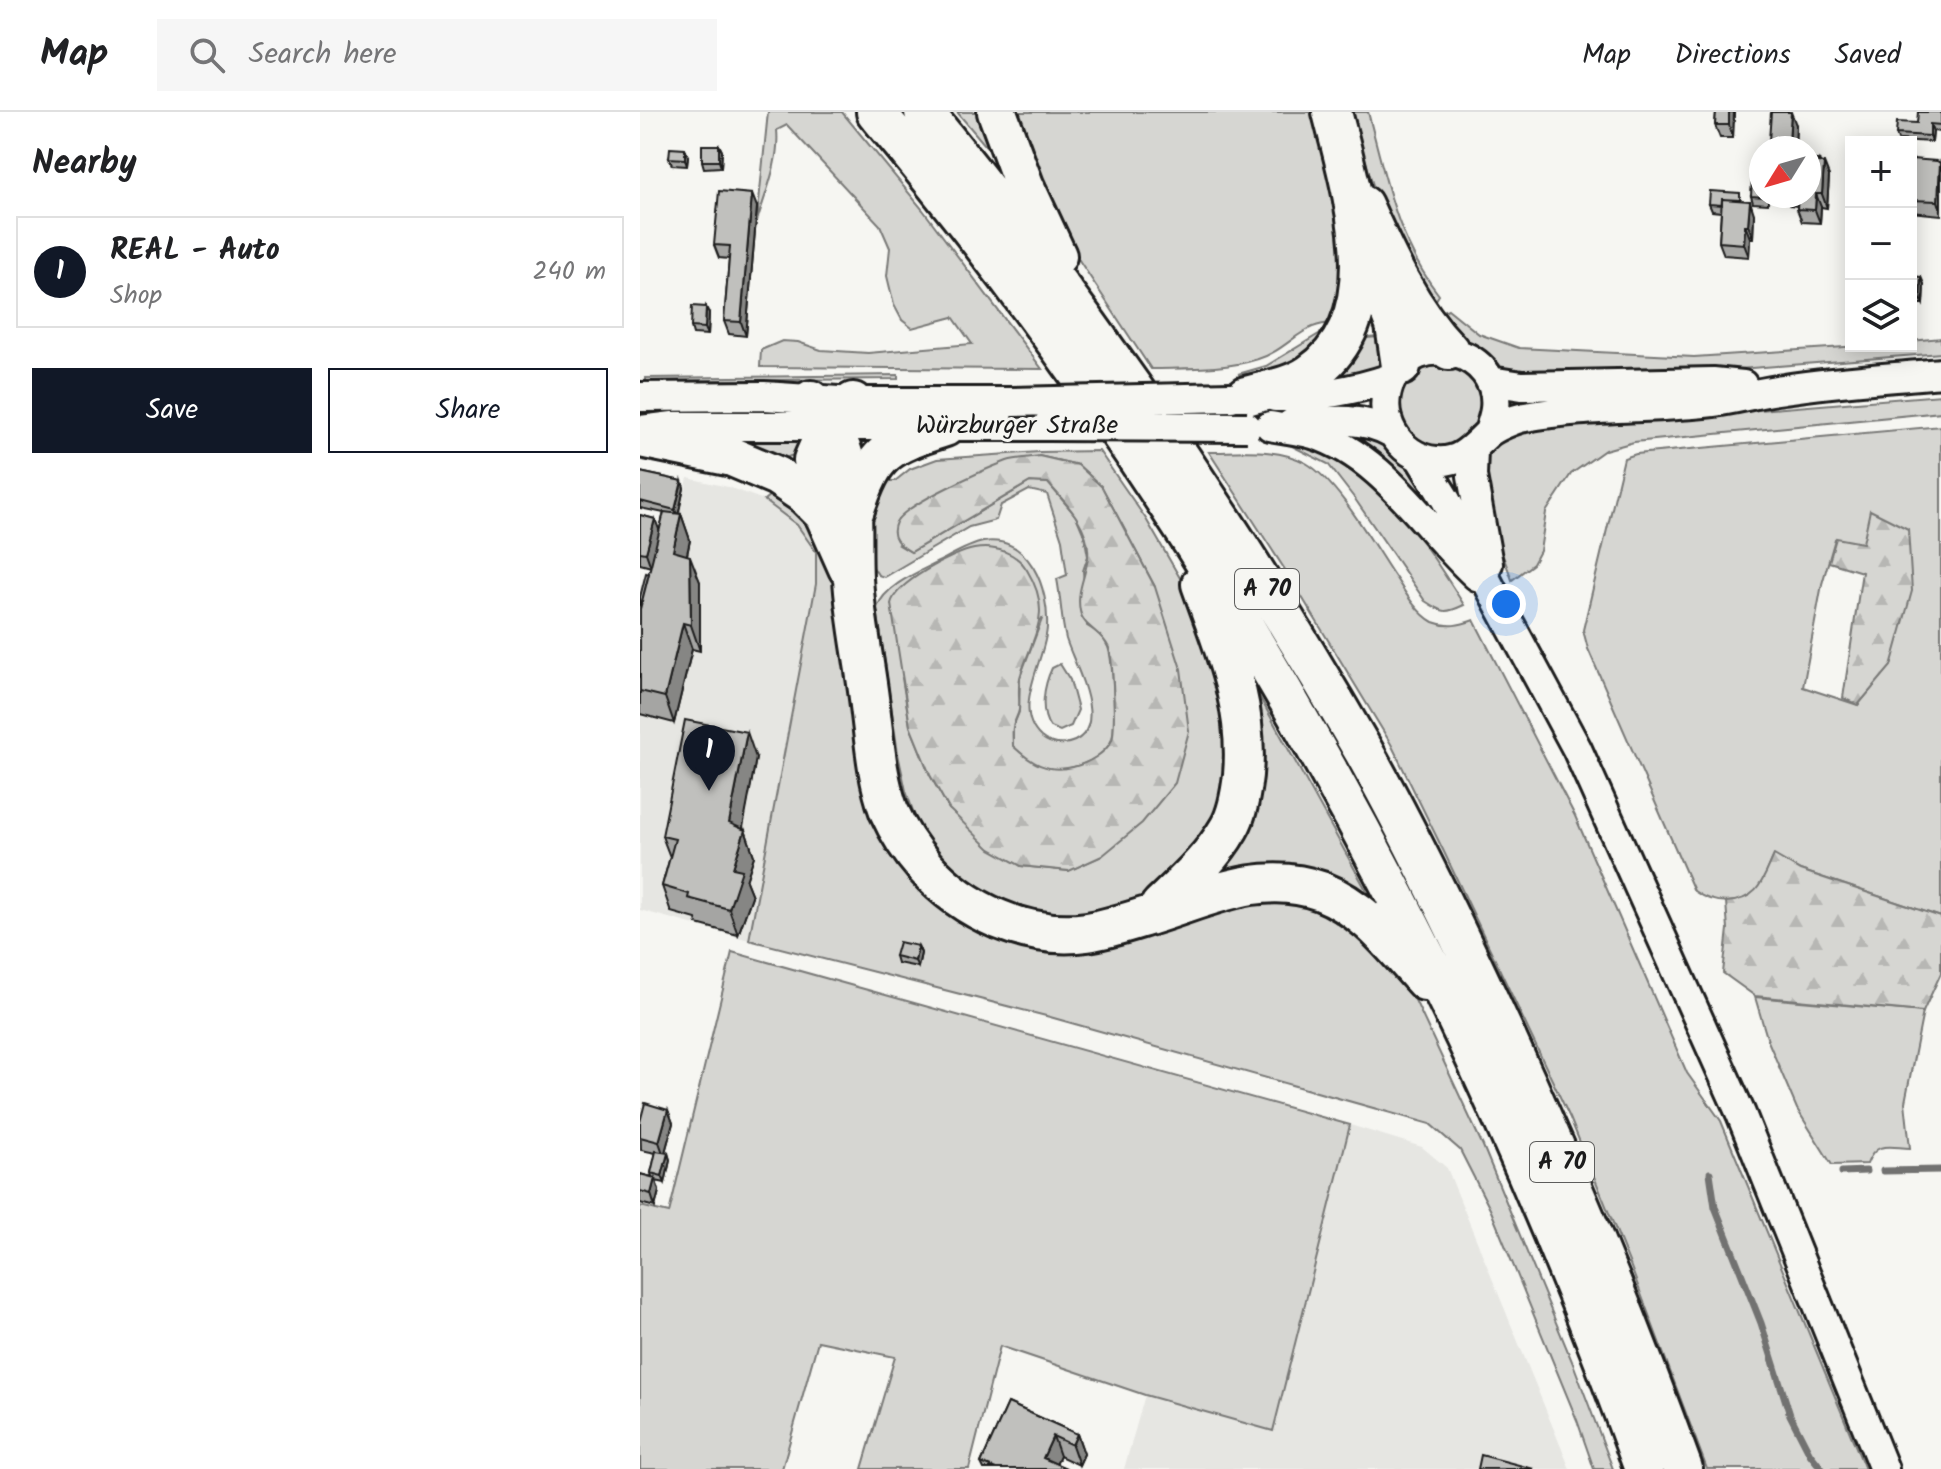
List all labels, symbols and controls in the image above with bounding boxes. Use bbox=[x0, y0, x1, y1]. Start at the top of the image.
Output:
search box bbox=[157, 19, 717, 91]
text: Map bbox=[40, 25, 109, 85]
text: Search here bbox=[249, 31, 396, 79]
icon: search bbox=[185, 33, 229, 77]
text: Map bbox=[1582, 33, 1631, 78]
text: Directions bbox=[1675, 33, 1791, 78]
text: Saved bbox=[1835, 33, 1901, 78]
north arrow bbox=[1749, 136, 1821, 208]
map controls bbox=[1845, 136, 1917, 352]
button: + bbox=[1845, 136, 1917, 208]
text: Nearby bbox=[32, 137, 137, 191]
button: − bbox=[1845, 208, 1917, 280]
text: REAL - Auto bbox=[110, 227, 280, 275]
text: 1 bbox=[56, 251, 64, 293]
text: 240 m bbox=[532, 251, 606, 293]
text: Shop bbox=[110, 275, 162, 317]
button: layers bbox=[1845, 280, 1917, 352]
button: Save bbox=[32, 368, 312, 453]
button: Share bbox=[328, 368, 608, 453]
street label: Würzburger Straße bbox=[916, 405, 1118, 447]
road number: A 70 bbox=[1235, 569, 1299, 609]
your location bbox=[1486, 584, 1526, 624]
pin: 1 bbox=[683, 725, 735, 791]
road number: A 70 bbox=[1530, 1142, 1594, 1182]

